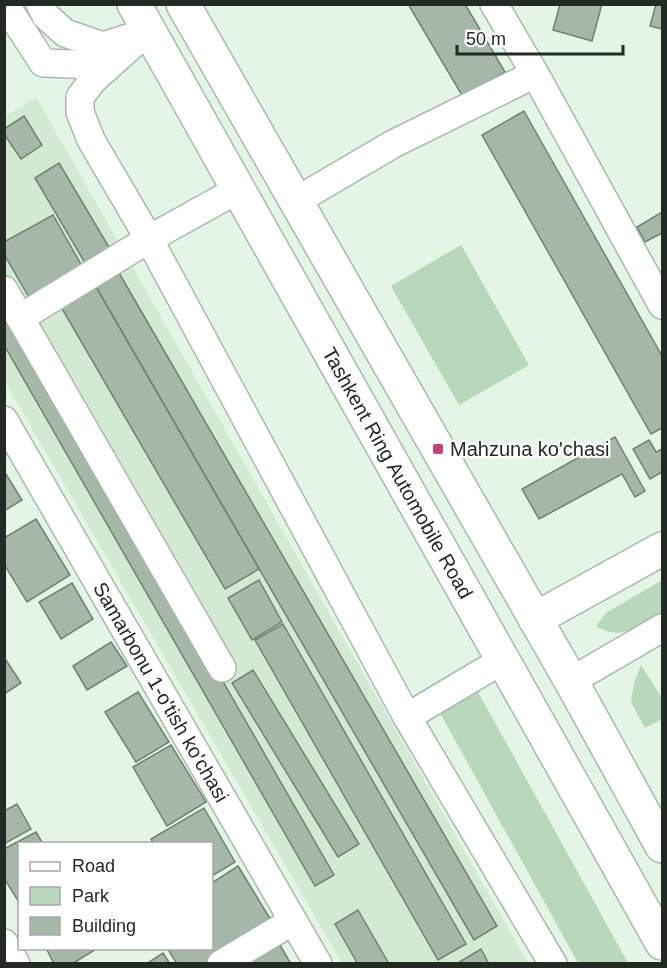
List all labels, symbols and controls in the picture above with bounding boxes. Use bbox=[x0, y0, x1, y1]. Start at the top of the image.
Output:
scale bar bbox=[457, 18, 624, 56]
text: 50 m bbox=[466, 29, 506, 49]
street label: Tashkent Ring Automobile Road bbox=[318, 343, 477, 602]
place label: Mahzuna ko'chasi bbox=[450, 438, 609, 460]
marker: Mahzuna ko'chasi bbox=[431, 442, 445, 456]
street label: Samarbonu 1-o'tish ko'chasi bbox=[89, 578, 233, 806]
legend bbox=[18, 842, 213, 950]
text: Road bbox=[72, 856, 115, 876]
text: Park bbox=[72, 886, 110, 906]
text: Building bbox=[72, 916, 136, 936]

